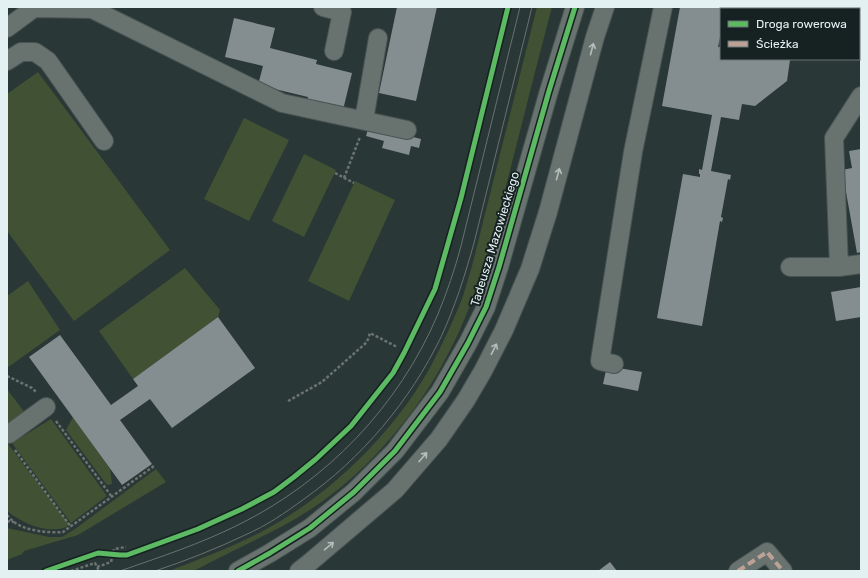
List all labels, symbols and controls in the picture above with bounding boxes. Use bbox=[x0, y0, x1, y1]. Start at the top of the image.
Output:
legend bbox=[720, 8, 860, 60]
text: Droga rowerowa bbox=[756, 17, 847, 31]
text: Ścieżka bbox=[756, 37, 799, 51]
one-way arrow bbox=[589, 43, 596, 56]
one-way arrow bbox=[555, 168, 562, 181]
street label: Tadeusza Mazowieckiego bbox=[468, 170, 522, 308]
one-way arrow bbox=[491, 343, 498, 355]
one-way arrow bbox=[418, 452, 428, 462]
one-way arrow bbox=[324, 542, 334, 551]

